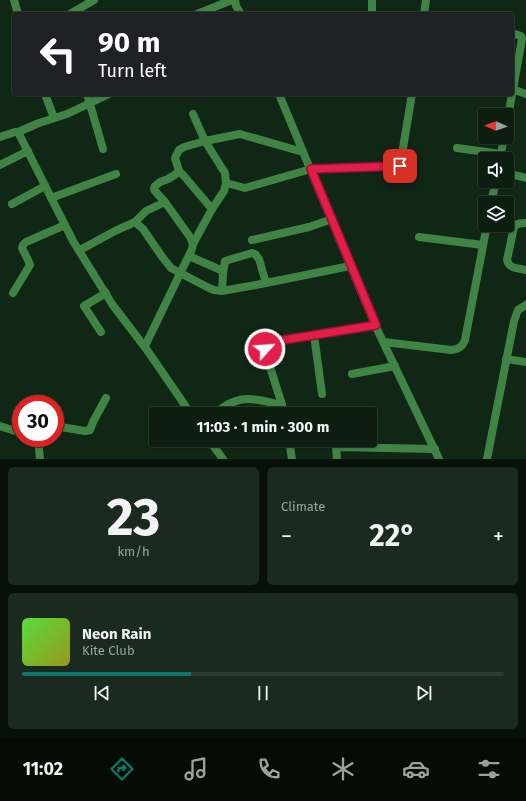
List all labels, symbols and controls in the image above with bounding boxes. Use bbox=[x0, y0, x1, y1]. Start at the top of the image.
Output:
text: 90 m bbox=[98, 26, 160, 59]
icon: left bbox=[32, 28, 84, 80]
text: Turn left bbox=[98, 60, 167, 82]
north arrow bbox=[478, 108, 514, 144]
map controls bbox=[478, 108, 514, 232]
pin bbox=[383, 149, 417, 183]
button: sound bbox=[478, 152, 514, 188]
icon: arrive bbox=[389, 155, 411, 177]
button: layers bbox=[478, 196, 514, 232]
position arrow bbox=[244, 328, 286, 370]
speed limit sign: 30 bbox=[12, 395, 64, 447]
text: 11:03 · 1 min · 300 m bbox=[197, 418, 329, 436]
text: 23 bbox=[107, 486, 160, 549]
text: Climate bbox=[281, 499, 325, 514]
text: 22° bbox=[369, 518, 416, 554]
text: − bbox=[281, 523, 292, 550]
text: + bbox=[493, 523, 504, 550]
text: km/h bbox=[117, 544, 150, 559]
text: Neon Rain bbox=[82, 625, 151, 643]
text: Kite Club bbox=[82, 643, 135, 658]
icon: previous bbox=[91, 682, 113, 704]
icon: pause bbox=[252, 682, 274, 704]
icon: next bbox=[413, 682, 435, 704]
icon: directions bbox=[108, 755, 136, 783]
icon: music bbox=[182, 755, 210, 783]
icon: phone bbox=[255, 755, 283, 783]
icon: climate bbox=[329, 755, 357, 783]
icon: car bbox=[402, 755, 430, 783]
icon: filters bbox=[475, 755, 503, 783]
text: 11:02 bbox=[23, 758, 63, 780]

